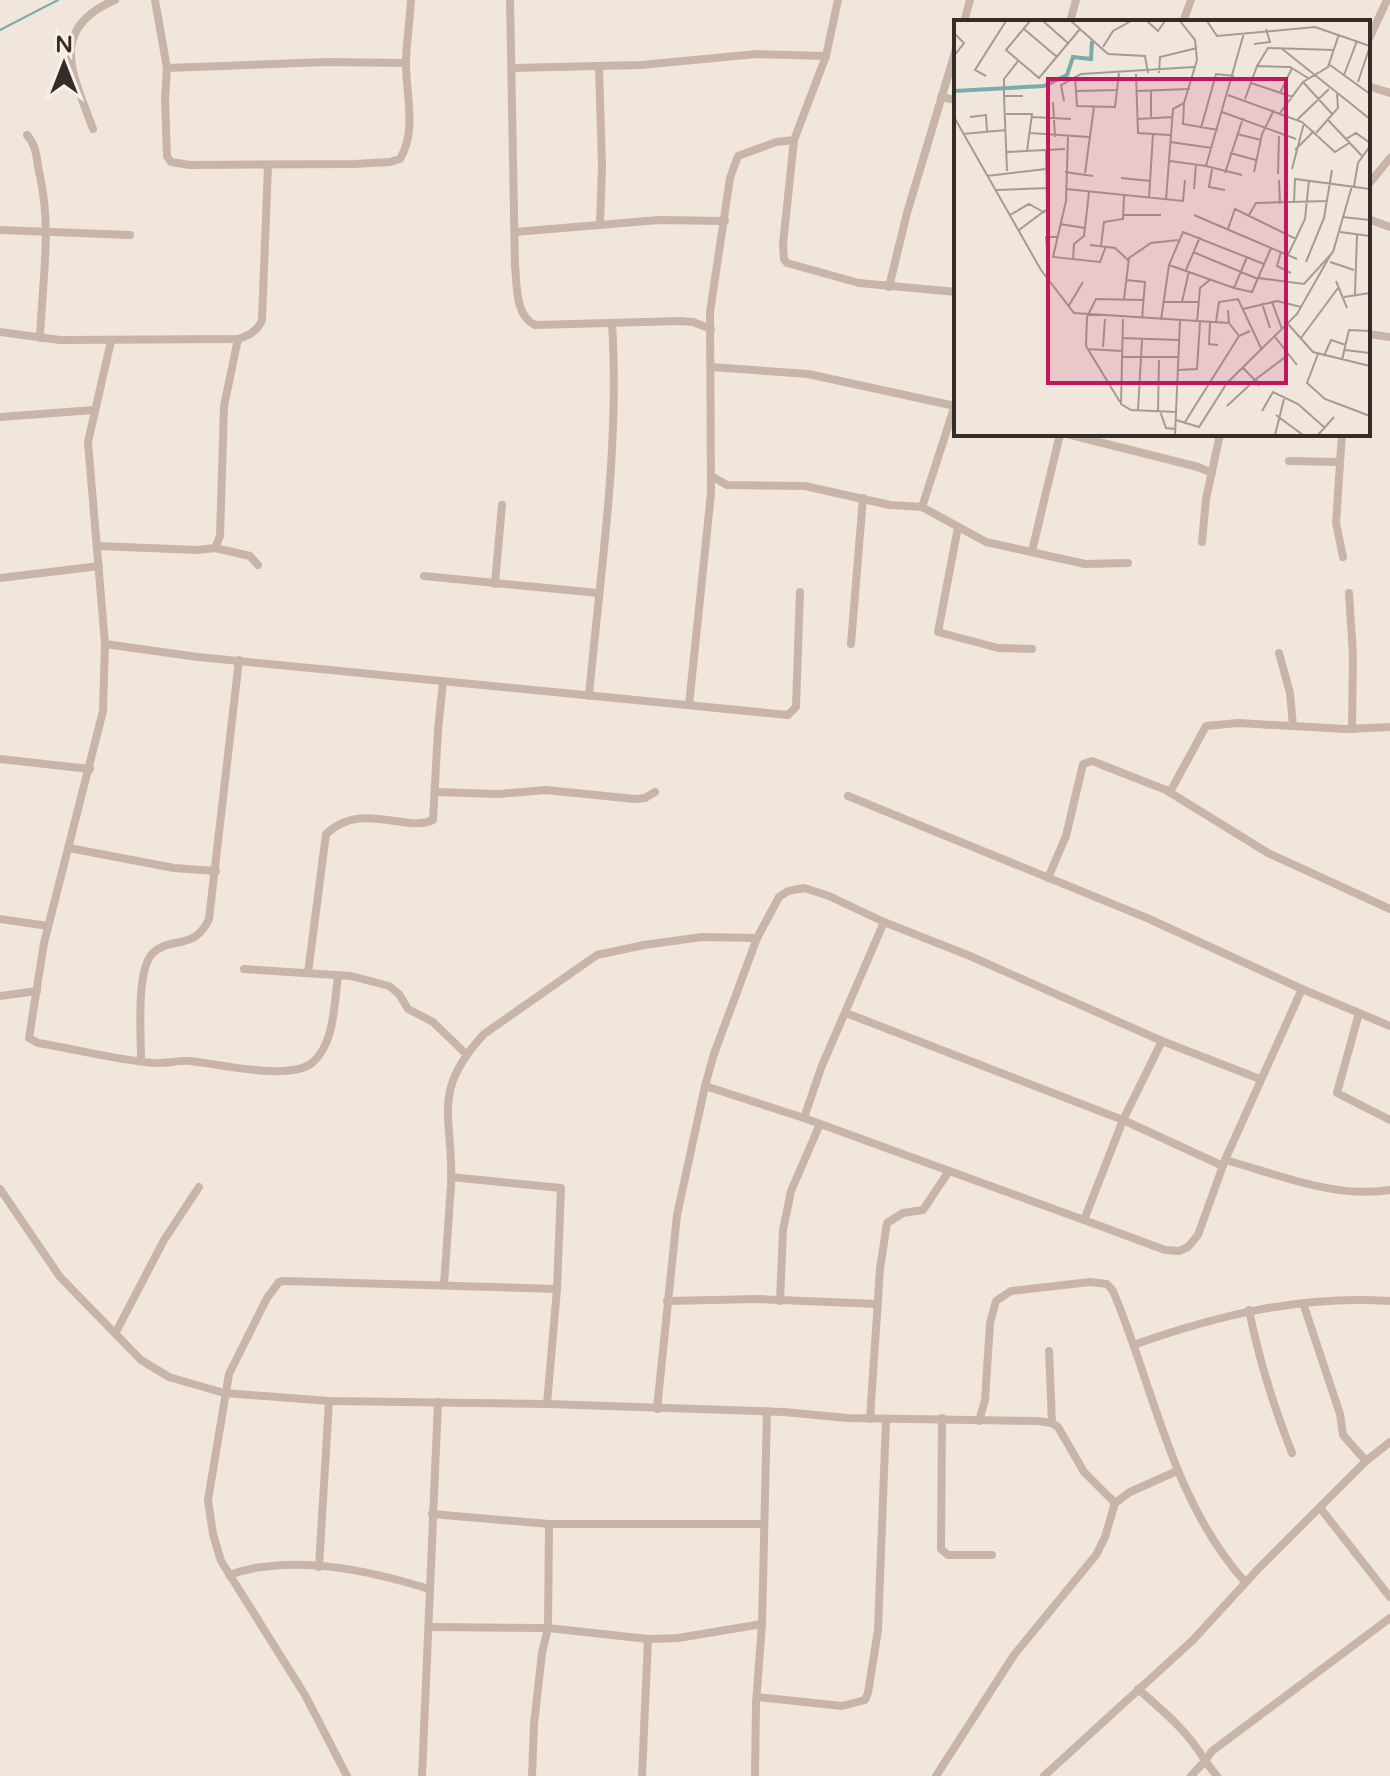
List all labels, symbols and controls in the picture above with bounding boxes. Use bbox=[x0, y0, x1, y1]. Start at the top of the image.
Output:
inset map bbox=[954, 20, 1370, 436]
north arrow bbox=[24, 24, 104, 104]
text: N bbox=[55, 32, 73, 58]

